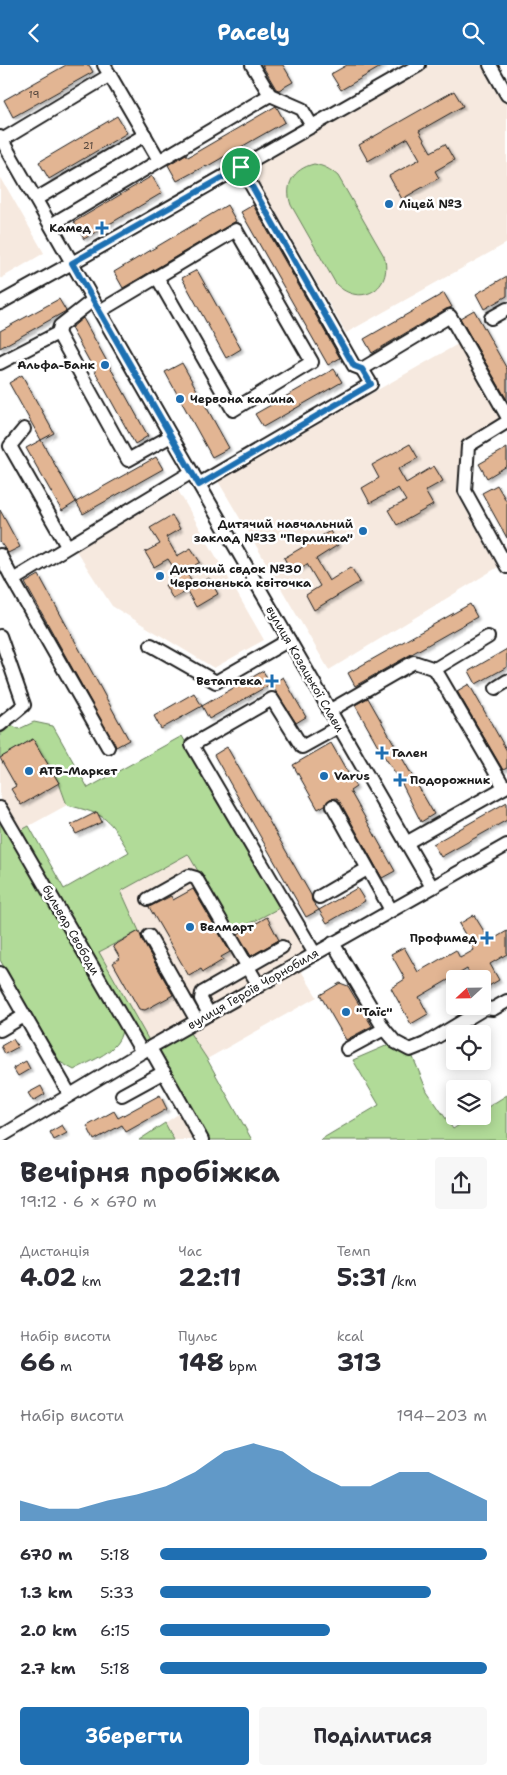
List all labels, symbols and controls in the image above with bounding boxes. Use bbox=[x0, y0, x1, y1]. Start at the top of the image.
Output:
text: Pacely bbox=[217, 18, 290, 47]
icon: back bbox=[20, 19, 48, 47]
icon: search bbox=[459, 19, 487, 47]
house number: 19 bbox=[29, 88, 39, 101]
house number: 21 bbox=[83, 139, 93, 152]
pin bbox=[220, 146, 262, 188]
icon: arrive bbox=[227, 153, 255, 181]
place label: Ліцей №3 bbox=[399, 196, 462, 212]
marker: Ліцей №3 bbox=[383, 198, 395, 210]
place label: Камед bbox=[49, 220, 92, 236]
marker: Камед bbox=[95, 221, 109, 235]
place label: Альфа-Банк bbox=[17, 357, 95, 373]
marker: Альфа-Банк bbox=[99, 359, 111, 371]
place label: Червона калина bbox=[190, 391, 295, 407]
marker: Червона калина bbox=[174, 393, 186, 405]
place label: Дитячий навчальний заклад №33 "Перлинка" bbox=[194, 516, 354, 546]
marker: Дитячий навчальний заклад №33 "Перлинка" bbox=[357, 525, 369, 537]
place label: Дитячий свдок №30 Червоненька квіточка bbox=[170, 561, 312, 591]
marker: Дитячий свдок №30 Червоненька квіточка bbox=[154, 570, 166, 582]
street label: вулиця Козацької Слави bbox=[262, 603, 348, 735]
place label: Ветаптека bbox=[196, 673, 263, 689]
marker: Ветаптека bbox=[266, 675, 278, 687]
place label: Гален bbox=[392, 745, 428, 761]
marker: Гален bbox=[376, 747, 388, 759]
place label: АТБ-Маркет bbox=[39, 763, 118, 779]
marker: АТБ-Маркет bbox=[23, 765, 35, 777]
place label: Varus bbox=[334, 768, 370, 784]
marker: Varus bbox=[318, 770, 330, 782]
place label: Подорожник bbox=[410, 772, 491, 788]
marker: Подорожник bbox=[394, 774, 406, 786]
street label: бульвар Свободи bbox=[39, 882, 103, 978]
place label: Велмарт bbox=[200, 919, 255, 935]
marker: Велмарт bbox=[184, 921, 196, 933]
place label: Профимед bbox=[410, 930, 478, 946]
marker: Профимед bbox=[481, 932, 493, 944]
street label: вулиця Героїв Чорнобиля bbox=[185, 945, 321, 1033]
north arrow bbox=[446, 970, 491, 1015]
map controls bbox=[446, 970, 491, 1125]
place label: "Таїс" bbox=[356, 1004, 392, 1020]
marker: "Таїс" bbox=[340, 1006, 352, 1018]
button: locate bbox=[446, 1025, 491, 1070]
button: layers bbox=[446, 1080, 491, 1125]
text: Вечірня пробіжка bbox=[20, 1153, 280, 1191]
button: share bbox=[435, 1157, 487, 1209]
text: 19:12 · 6 × 670 m bbox=[20, 1191, 157, 1212]
text: Дистанція bbox=[20, 1242, 90, 1260]
text: Час bbox=[178, 1242, 202, 1260]
text: Темп bbox=[337, 1242, 371, 1260]
text: 4.02 bbox=[20, 1260, 77, 1294]
text: 22:11 bbox=[178, 1260, 241, 1294]
text: 5:31 bbox=[337, 1260, 387, 1294]
text: km bbox=[77, 1272, 101, 1290]
text: /km bbox=[387, 1272, 417, 1290]
text: Набір висоти bbox=[20, 1327, 111, 1345]
text: Пульс bbox=[178, 1327, 218, 1345]
text: kcal bbox=[337, 1327, 364, 1345]
text: 66 bbox=[20, 1345, 55, 1379]
text: 148 bbox=[178, 1345, 224, 1379]
text: 313 bbox=[337, 1345, 381, 1379]
text: m bbox=[55, 1357, 72, 1375]
text: bpm bbox=[224, 1357, 257, 1375]
text: Набір висоти bbox=[20, 1405, 124, 1426]
text: 194–203 m bbox=[396, 1405, 487, 1426]
text: 670 m bbox=[20, 1544, 73, 1565]
text: 5:18 bbox=[100, 1544, 130, 1565]
text: 1.3 km bbox=[20, 1582, 73, 1603]
text: 5:33 bbox=[100, 1582, 134, 1603]
text: 2.0 km bbox=[20, 1620, 77, 1641]
text: 6:15 bbox=[100, 1620, 130, 1641]
text: 2.7 km bbox=[20, 1658, 75, 1679]
text: 5:18 bbox=[100, 1658, 130, 1679]
button: Зберегти bbox=[20, 1707, 249, 1765]
button: Поділитися bbox=[259, 1707, 487, 1765]

